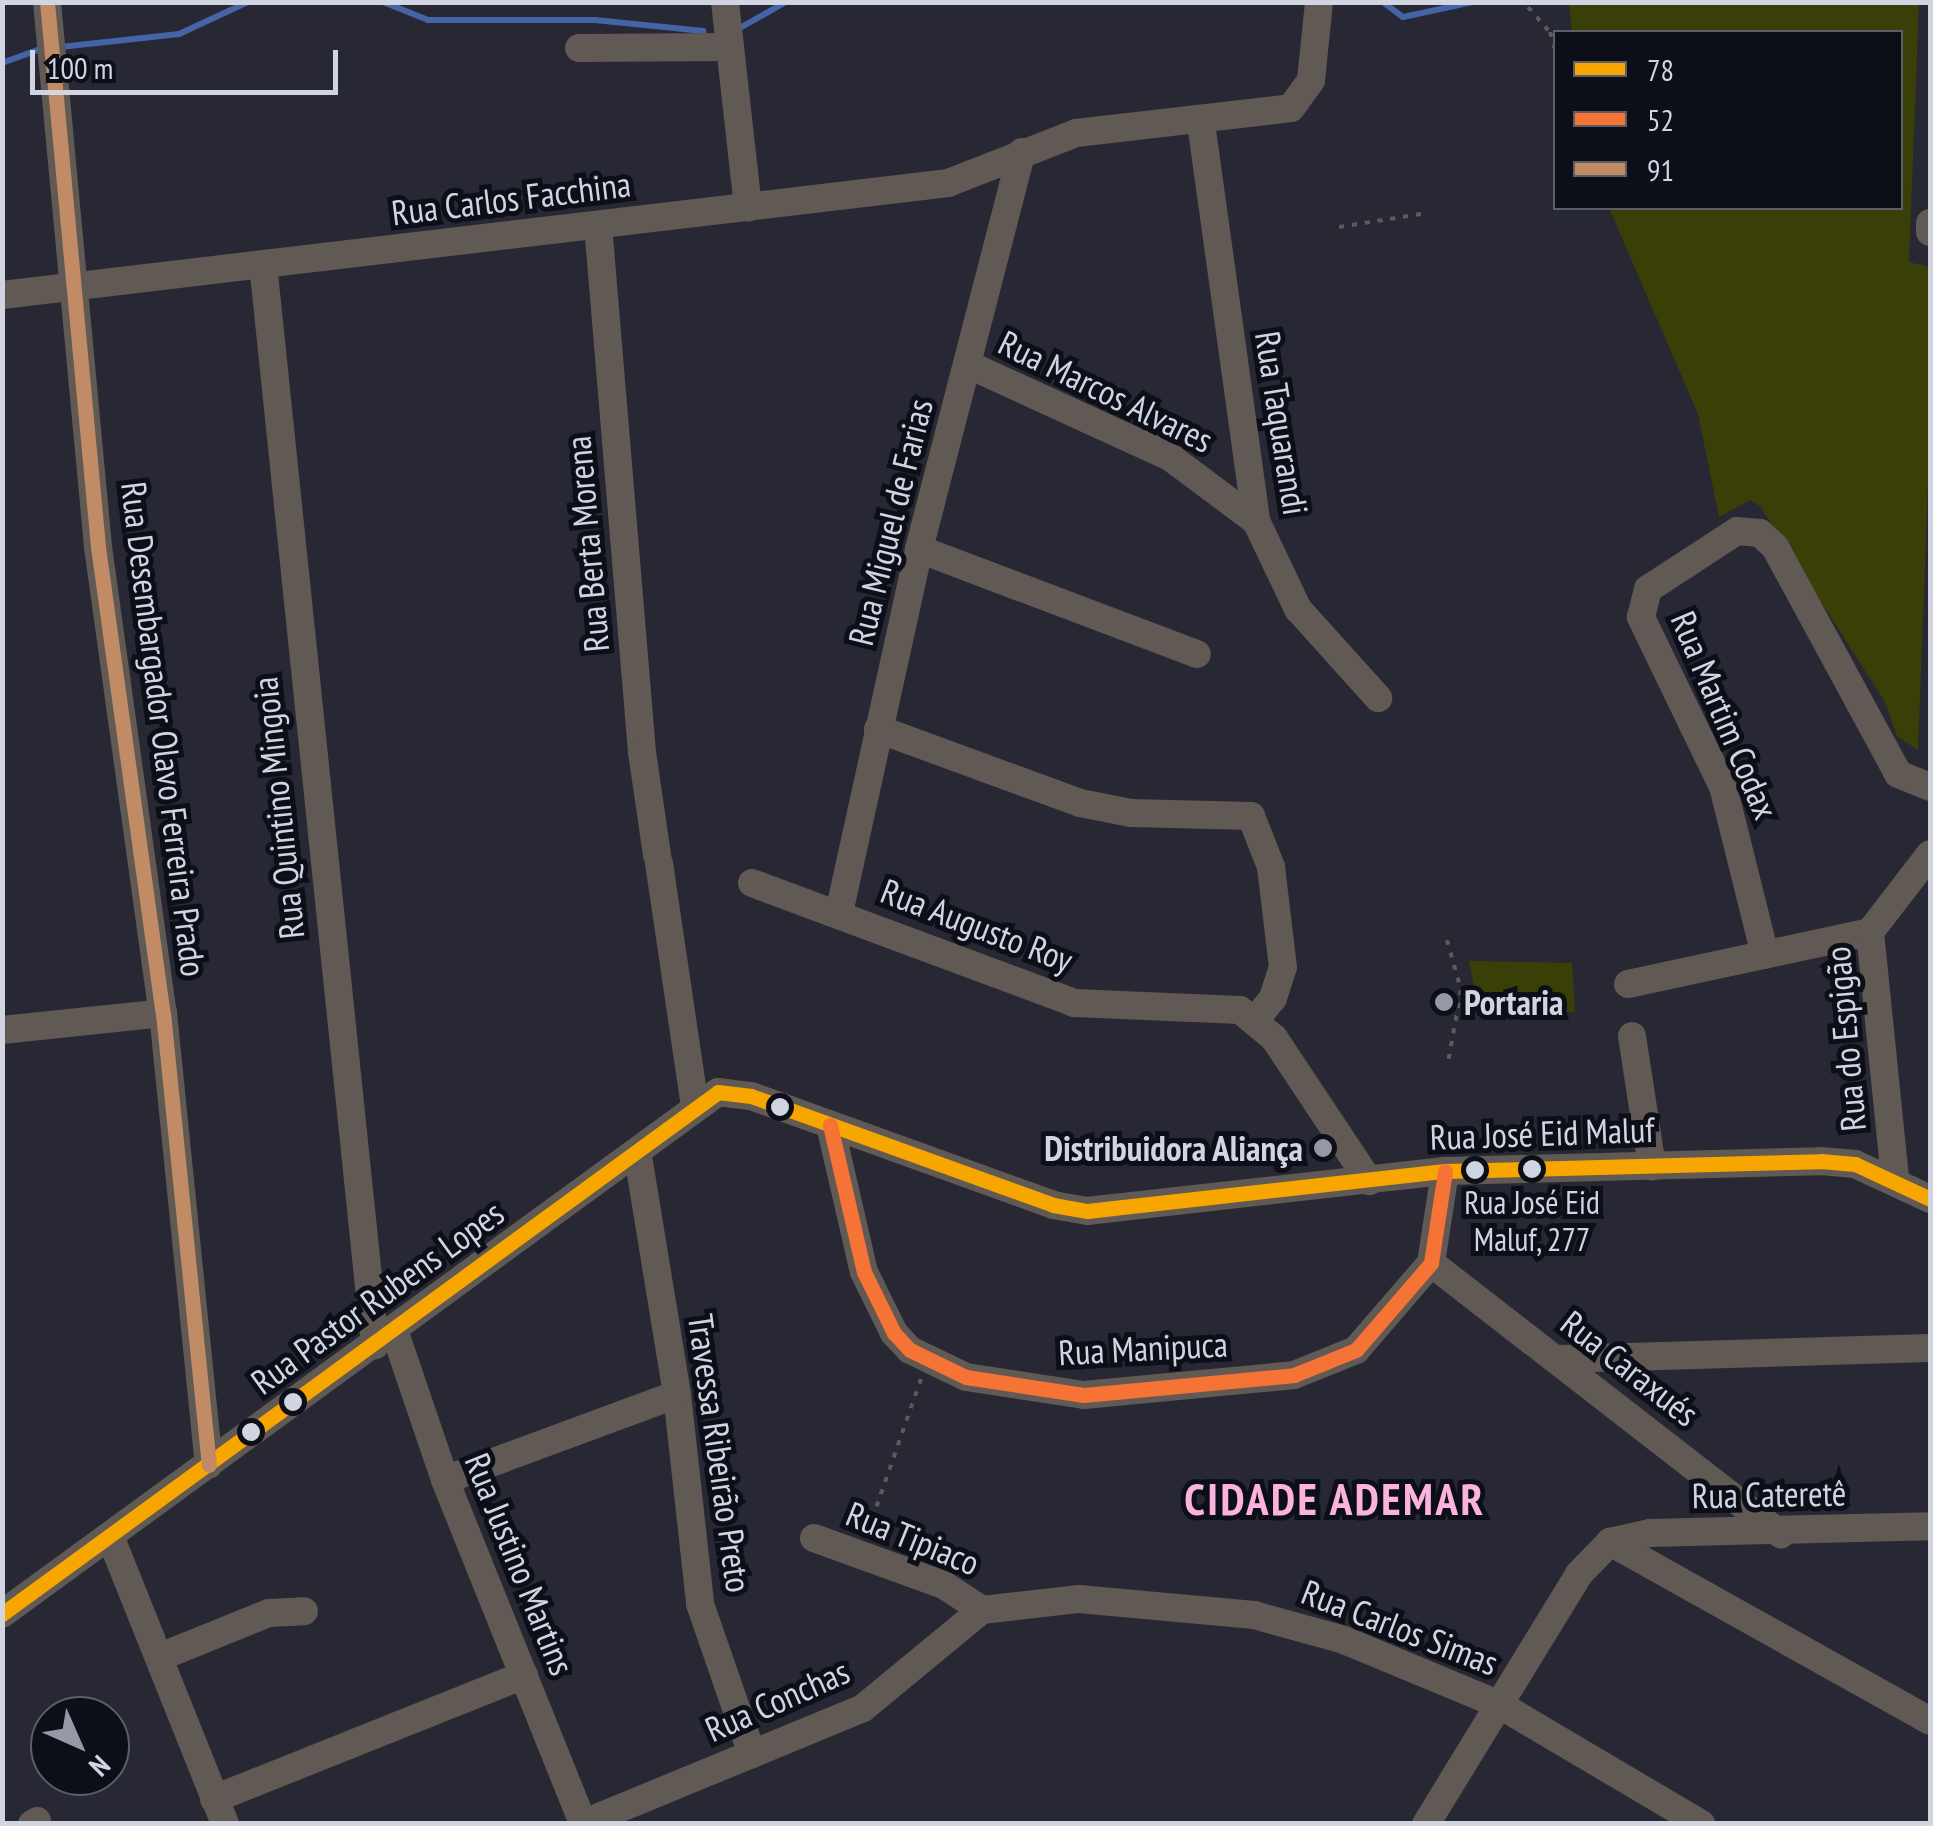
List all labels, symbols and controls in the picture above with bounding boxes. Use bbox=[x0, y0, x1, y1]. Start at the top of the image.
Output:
scale bar bbox=[35, 30, 342, 92]
legend bbox=[1553, 30, 1903, 210]
text: 100 m bbox=[47, 48, 113, 87]
text: 78 bbox=[1647, 50, 1674, 89]
text: 52 bbox=[1647, 100, 1674, 139]
text: 91 bbox=[1647, 150, 1674, 189]
street label: Rua Carlos Facchina bbox=[389, 163, 633, 233]
street label: Rua Marcos Alvares bbox=[992, 321, 1220, 461]
street label: Rua Taquarandi bbox=[1247, 328, 1317, 518]
street label: Rua Miguel de Farias bbox=[839, 395, 941, 649]
street label: Rua Berta Morena bbox=[557, 434, 617, 654]
street label: Rua Desembargador Olavo Ferreira Prado bbox=[113, 479, 215, 979]
street label: Rua Martim Codax bbox=[1662, 605, 1788, 825]
street label: Rua Quintino Mingoia bbox=[243, 675, 313, 941]
street label: Rua Augusto Roy bbox=[875, 869, 1079, 981]
street label: Rua do Espigão bbox=[1816, 945, 1874, 1133]
place label: Portaria bbox=[1464, 981, 1564, 1023]
marker: Portaria bbox=[1433, 991, 1455, 1013]
unlabelled marker bbox=[770, 1097, 790, 1117]
street label: Rua José Eid Maluf bbox=[1429, 1108, 1655, 1158]
place label: Distribuidora Aliança bbox=[1043, 1127, 1303, 1169]
marker: Distribuidora Aliança bbox=[1312, 1137, 1334, 1159]
marker: Rua José Eid Maluf, 277 bbox=[1522, 1159, 1542, 1179]
unlabelled marker bbox=[1465, 1160, 1485, 1180]
place label: Rua José Eid Maluf, 277 bbox=[1464, 1184, 1600, 1259]
street label: Rua Pastor Rubens Lopes bbox=[243, 1191, 511, 1403]
street label: Rua Caraxués bbox=[1553, 1301, 1707, 1435]
street label: Travessa Ribeirão Preto bbox=[680, 1311, 760, 1595]
street label: Rua Manipuca bbox=[1057, 1323, 1229, 1373]
unlabelled marker bbox=[283, 1392, 303, 1412]
unlabelled marker bbox=[241, 1422, 261, 1442]
street label: Rua Justino Martins bbox=[456, 1447, 584, 1681]
district label: CIDADE ADEMAR bbox=[1184, 1472, 1486, 1526]
street label: Rua Cateretê bbox=[1691, 1472, 1847, 1516]
street label: Rua Tipiaco bbox=[840, 1492, 986, 1584]
street label: Rua Carlos Simas bbox=[1296, 1570, 1504, 1684]
street label: Rua Conchas bbox=[699, 1650, 855, 1750]
north arrow bbox=[30, 1696, 130, 1796]
text: N bbox=[82, 1748, 119, 1785]

